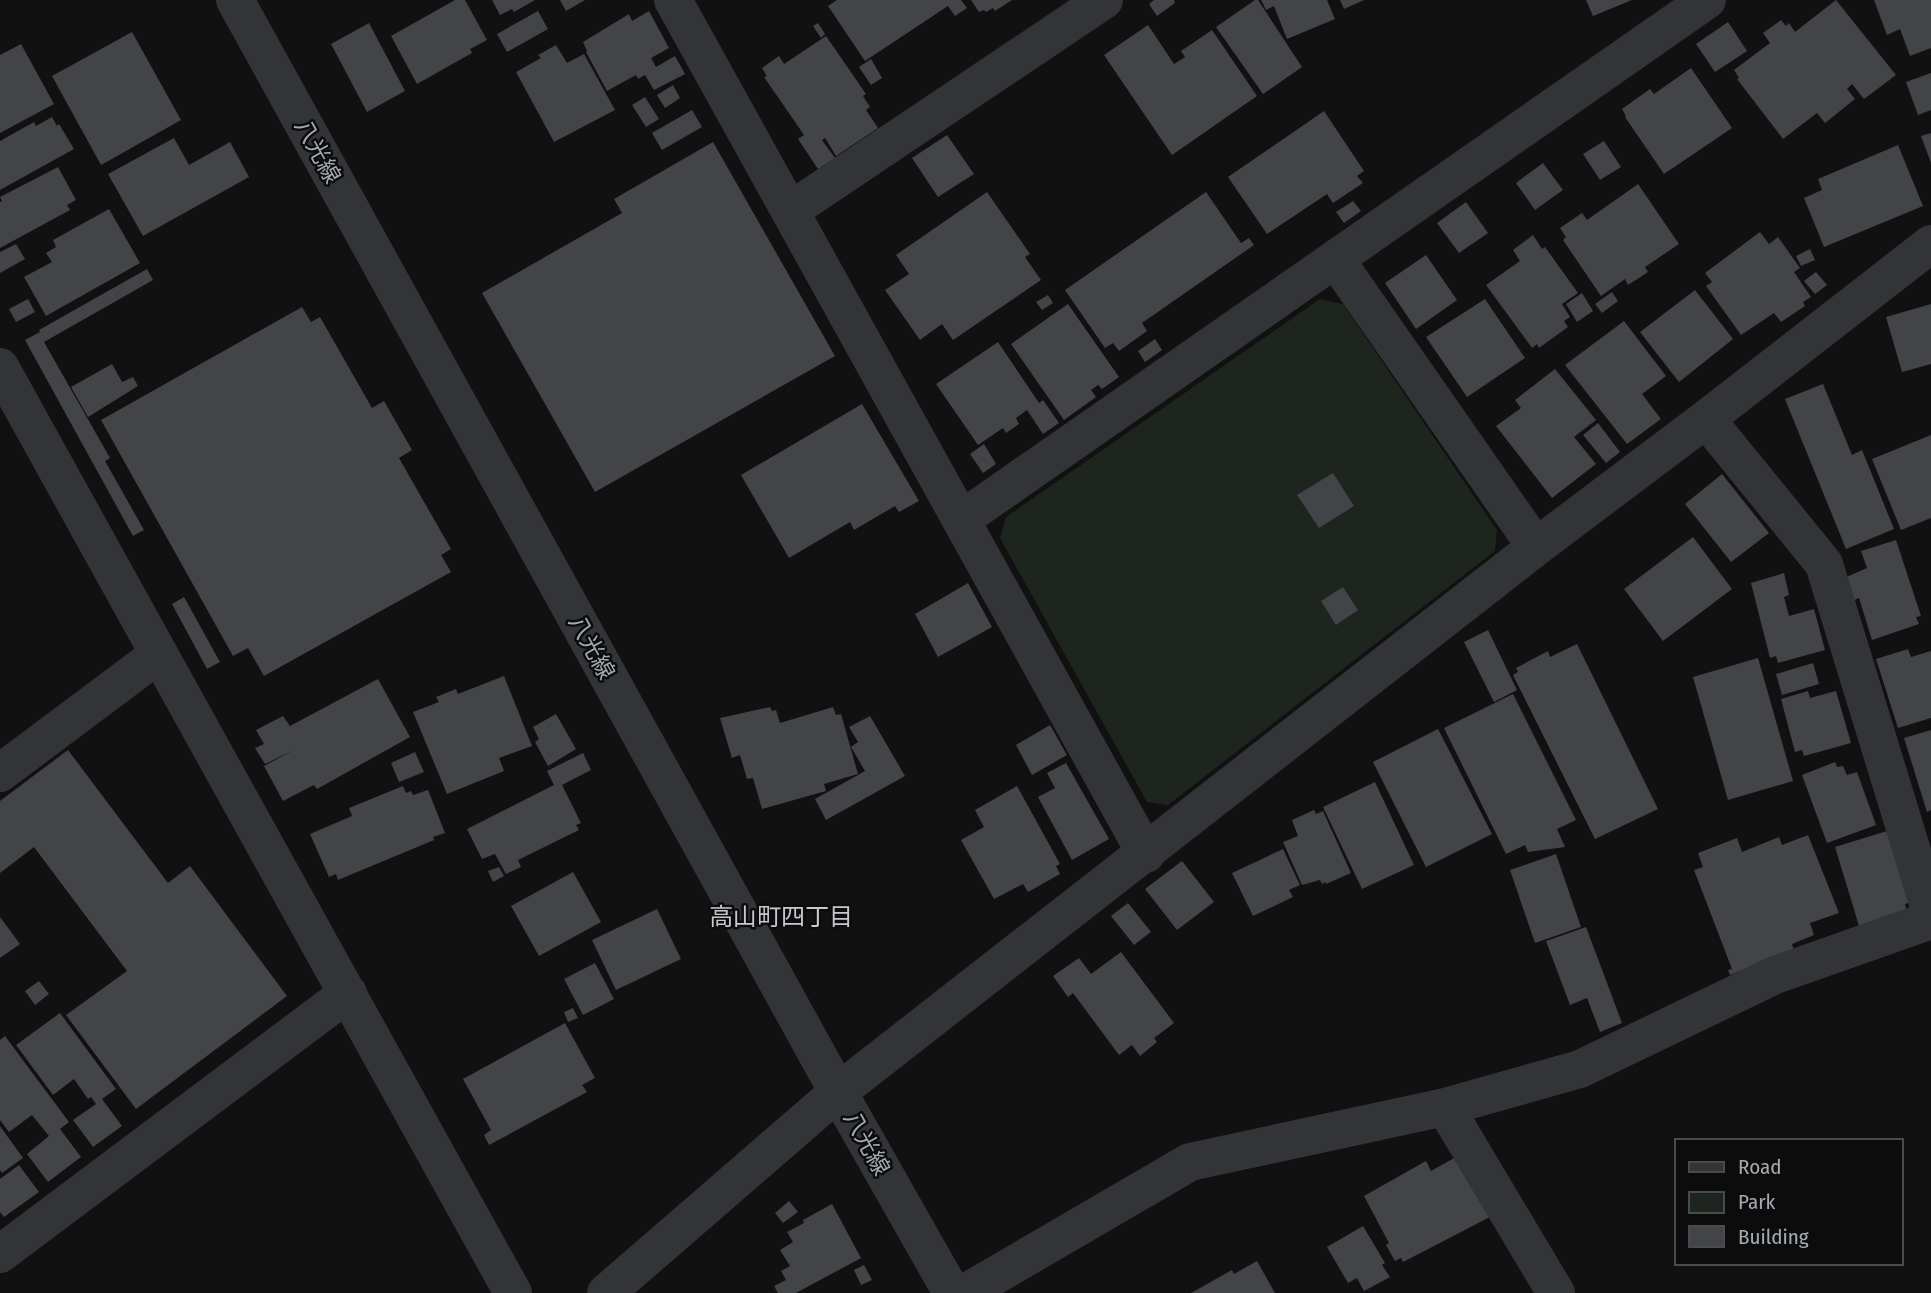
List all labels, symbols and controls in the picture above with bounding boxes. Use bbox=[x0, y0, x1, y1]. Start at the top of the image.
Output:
street label: 八光線 bbox=[289, 114, 347, 188]
street label: 八光線 bbox=[563, 610, 621, 684]
district label: 高山町四丁目 bbox=[709, 903, 853, 931]
street label: 八光線 bbox=[838, 1106, 896, 1180]
legend bbox=[1675, 1139, 1903, 1265]
text: Road bbox=[1738, 1154, 1782, 1180]
text: Park bbox=[1738, 1189, 1776, 1215]
text: Building bbox=[1738, 1224, 1809, 1250]

